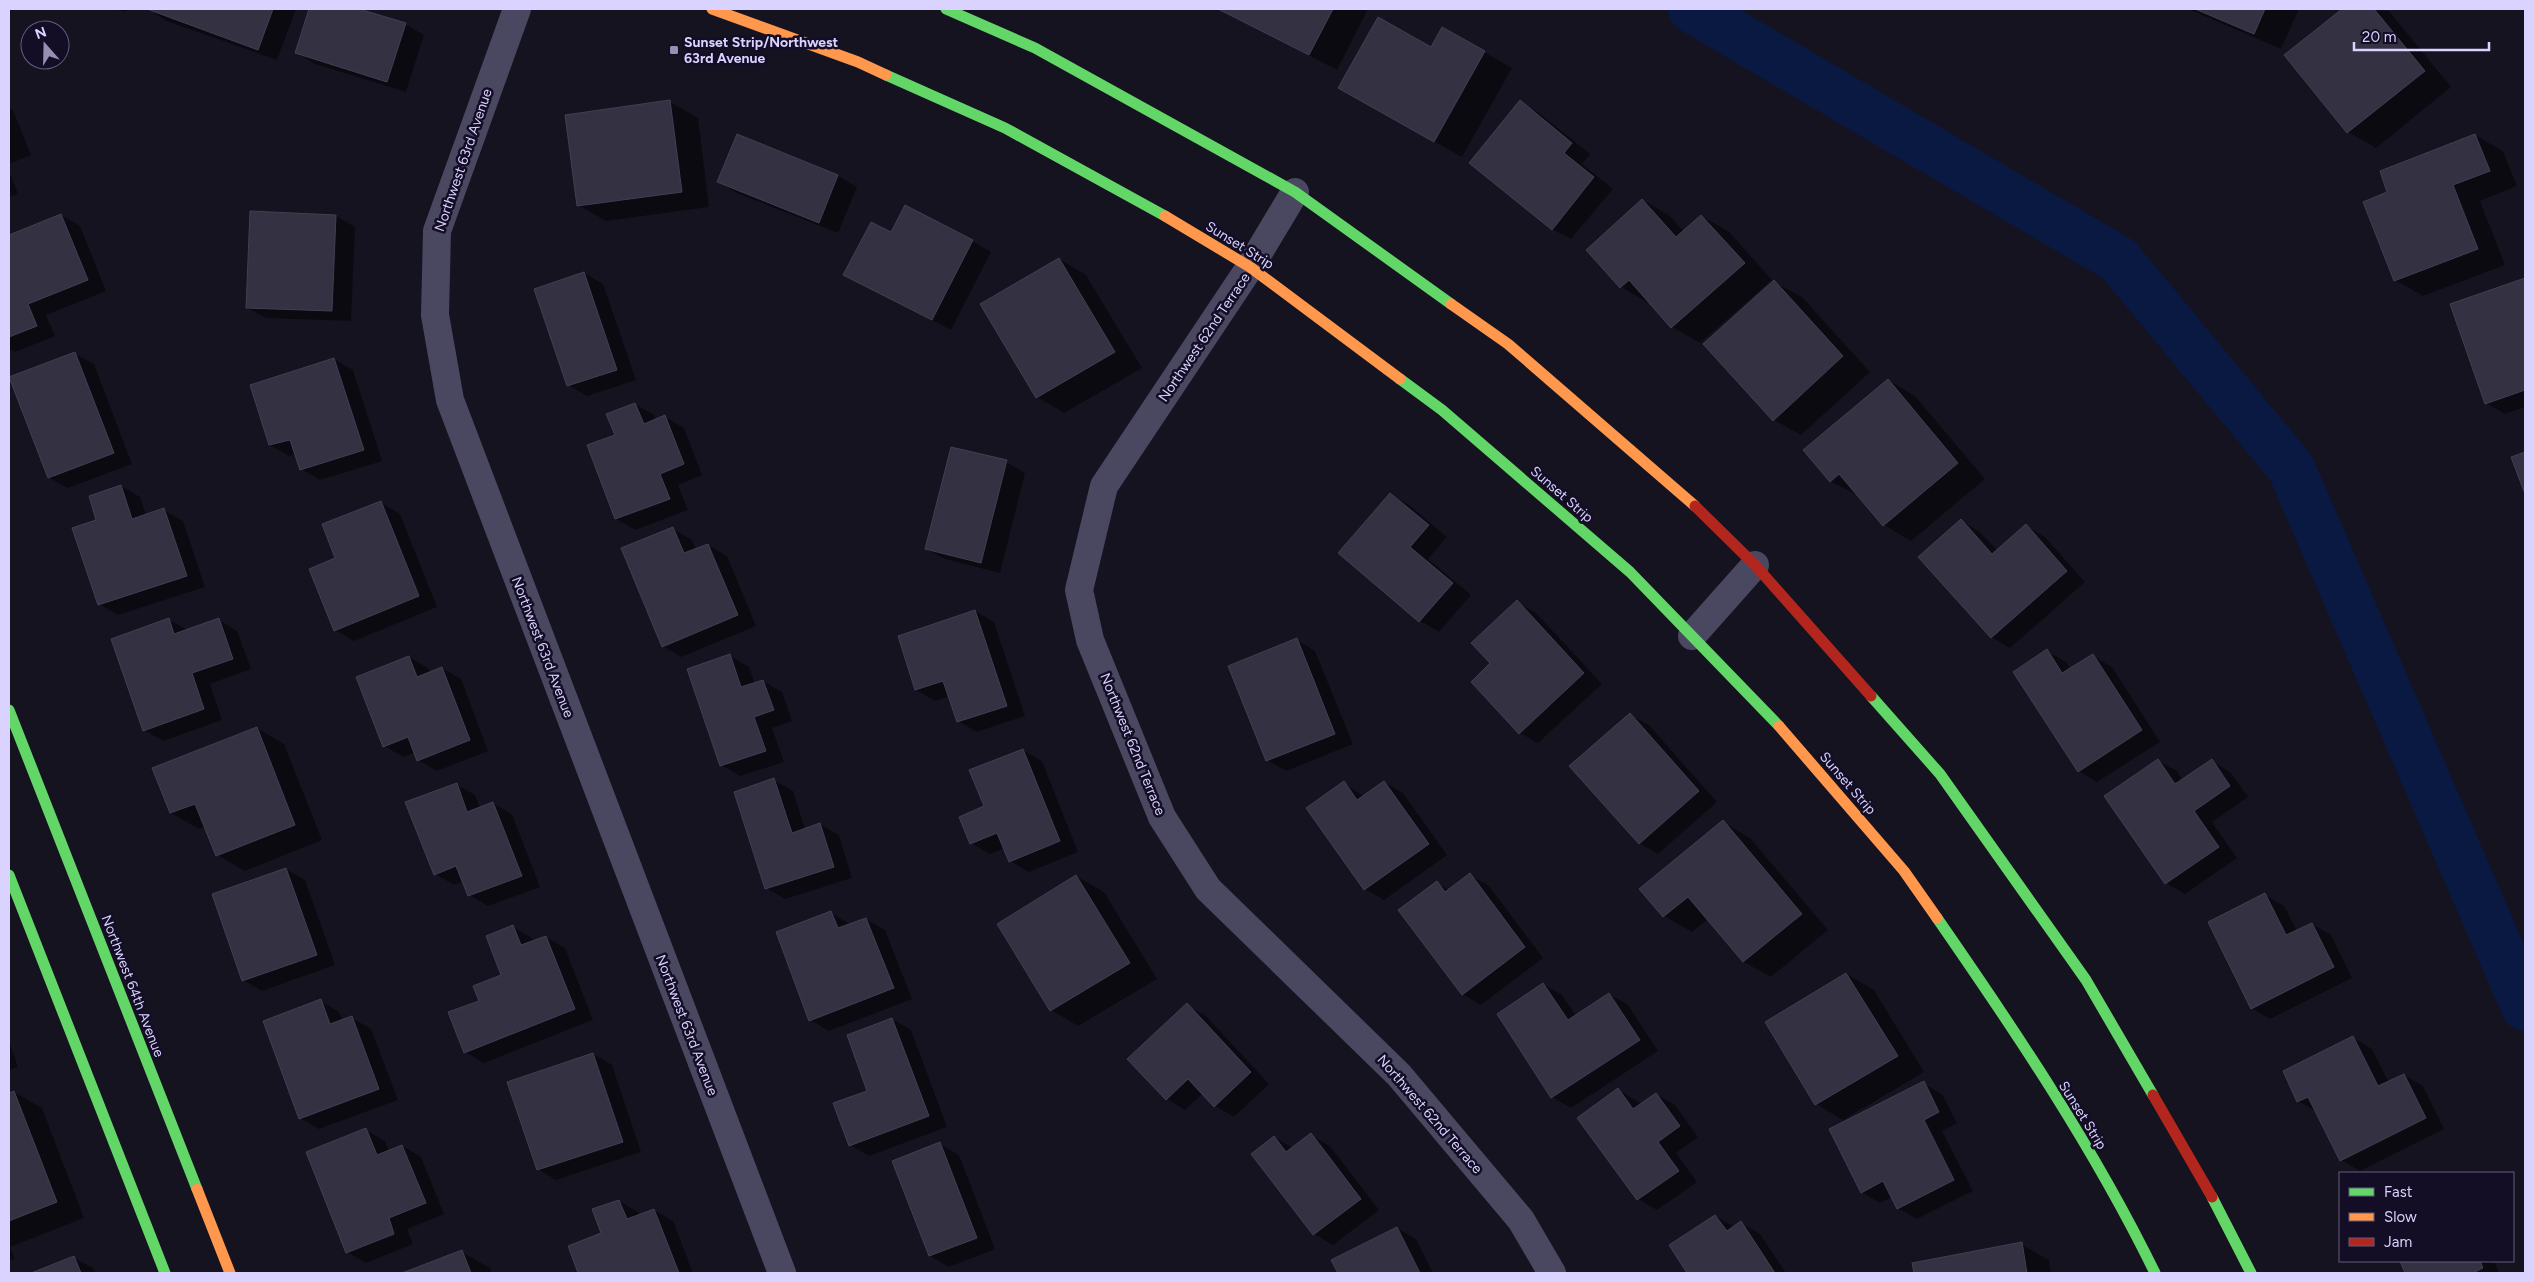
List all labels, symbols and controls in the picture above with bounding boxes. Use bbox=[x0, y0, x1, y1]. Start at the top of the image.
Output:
north arrow bbox=[20, 20, 70, 70]
scale bar bbox=[2354, 20, 2489, 52]
text: N bbox=[33, 23, 49, 43]
text: 20 m bbox=[2362, 28, 2396, 46]
place label: Sunset Strip/Northwest 63rd Avenue bbox=[684, 34, 839, 67]
marker: Sunset Strip/Northwest 63rd Avenue bbox=[668, 44, 680, 56]
street label: Northwest 63rd Avenue bbox=[431, 86, 496, 234]
street label: Sunset Strip bbox=[1202, 218, 1277, 273]
street label: Northwest 62nd Terrace bbox=[1155, 269, 1254, 405]
street label: Sunset Strip bbox=[1527, 463, 1596, 526]
street label: Northwest 63rd Avenue bbox=[508, 574, 577, 720]
street label: Northwest 62nd Terrace bbox=[1096, 671, 1169, 818]
street label: Sunset Strip bbox=[1816, 749, 1879, 818]
street label: Northwest 64th Avenue bbox=[98, 913, 168, 1060]
street label: Northwest 63rd Avenue bbox=[652, 952, 721, 1098]
street label: Northwest 62nd Terrace bbox=[1373, 1051, 1486, 1178]
street label: Sunset Strip bbox=[2055, 1078, 2110, 1153]
legend bbox=[2339, 1172, 2514, 1262]
text: Fast bbox=[2384, 1183, 2413, 1201]
text: Slow bbox=[2384, 1208, 2417, 1226]
text: Jam bbox=[2384, 1233, 2412, 1251]

